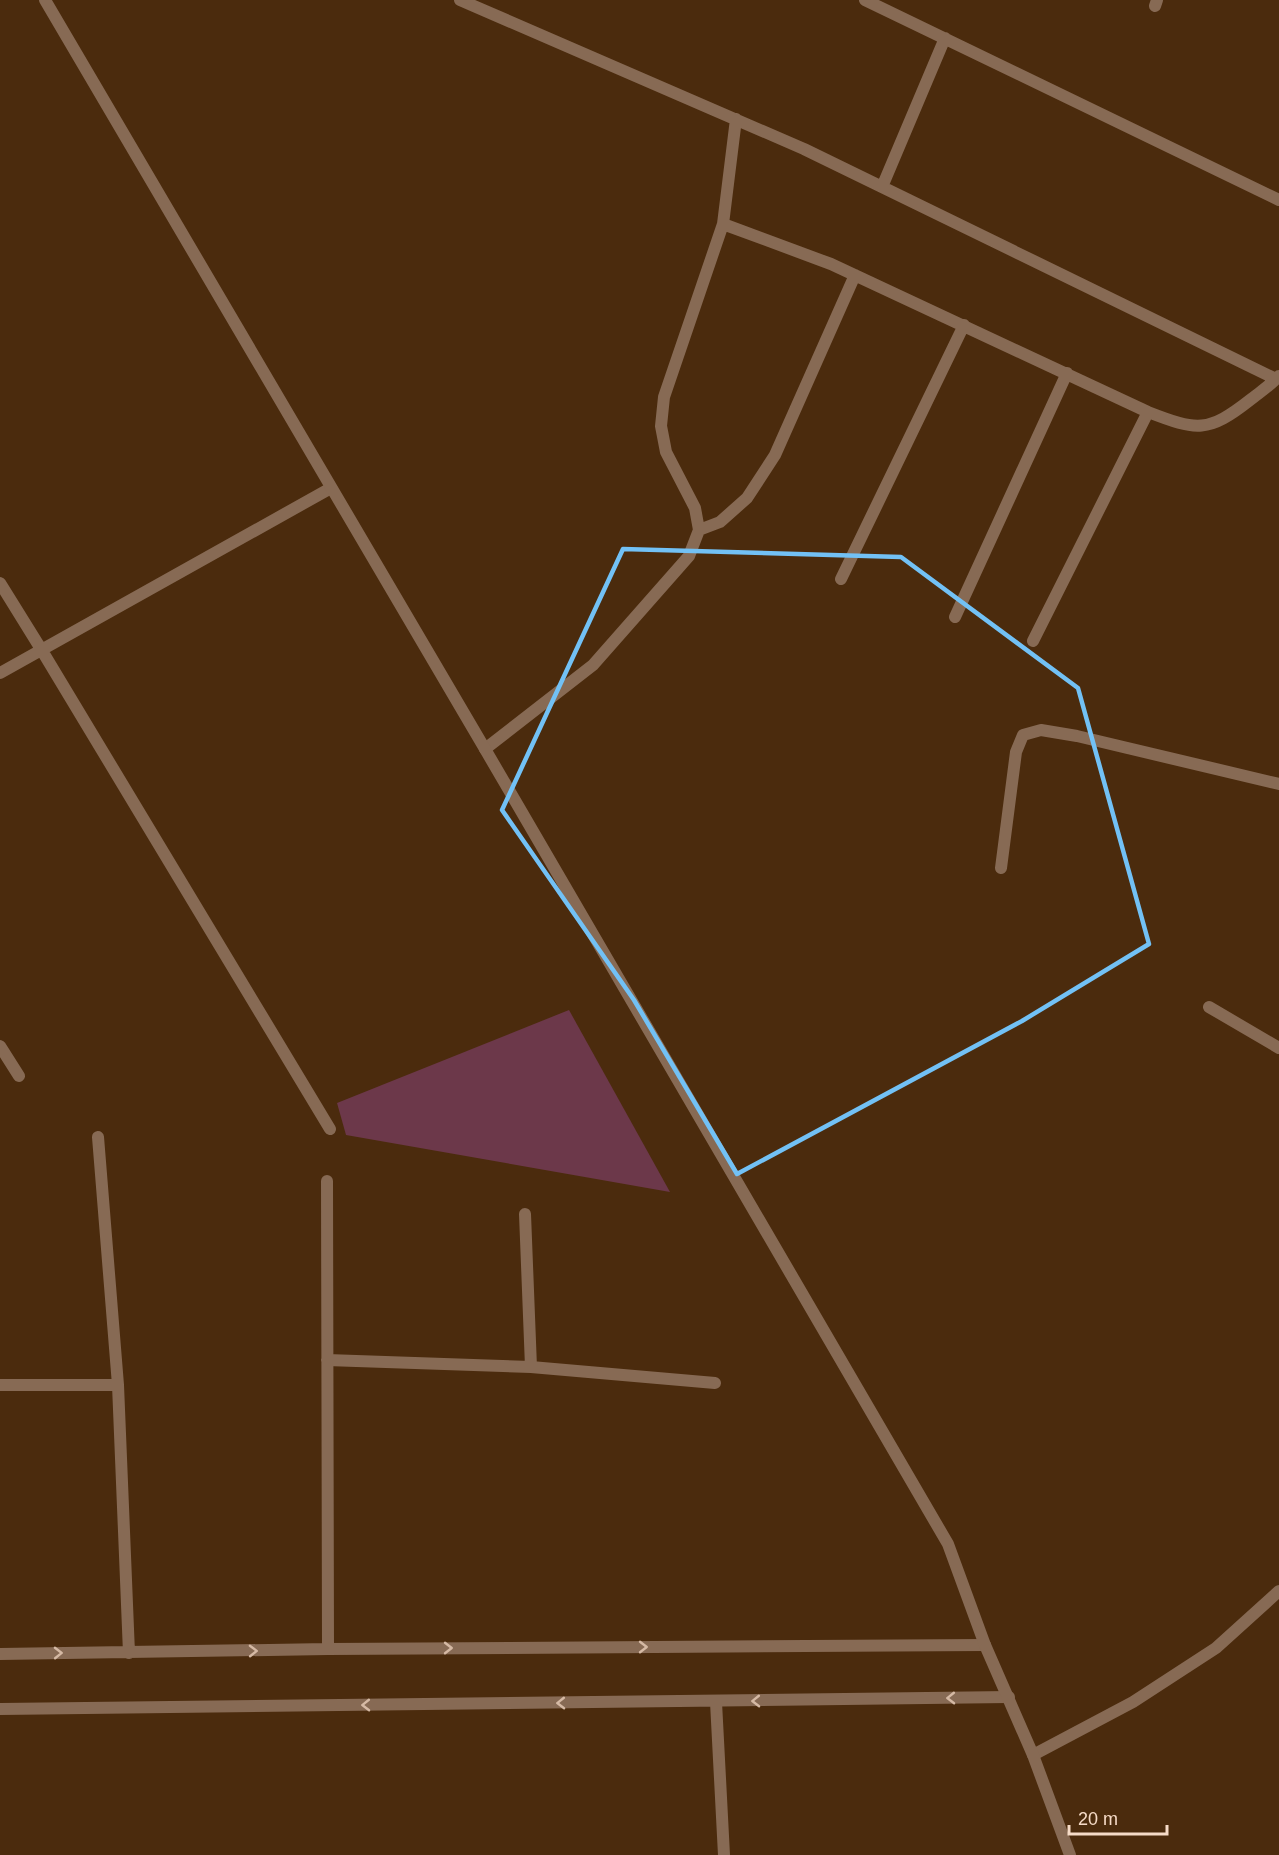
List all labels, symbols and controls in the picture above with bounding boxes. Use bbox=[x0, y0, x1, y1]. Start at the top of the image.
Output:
one-way arrow bbox=[639, 1641, 648, 1653]
one-way arrow bbox=[444, 1642, 453, 1655]
one-way arrow bbox=[249, 1644, 258, 1657]
one-way arrow bbox=[54, 1647, 63, 1660]
one-way arrow bbox=[946, 1692, 955, 1704]
one-way arrow bbox=[751, 1695, 760, 1707]
one-way arrow bbox=[556, 1697, 565, 1709]
one-way arrow bbox=[361, 1699, 370, 1712]
scale bar bbox=[1069, 1798, 1166, 1836]
text: 20 m bbox=[1078, 1809, 1118, 1829]

